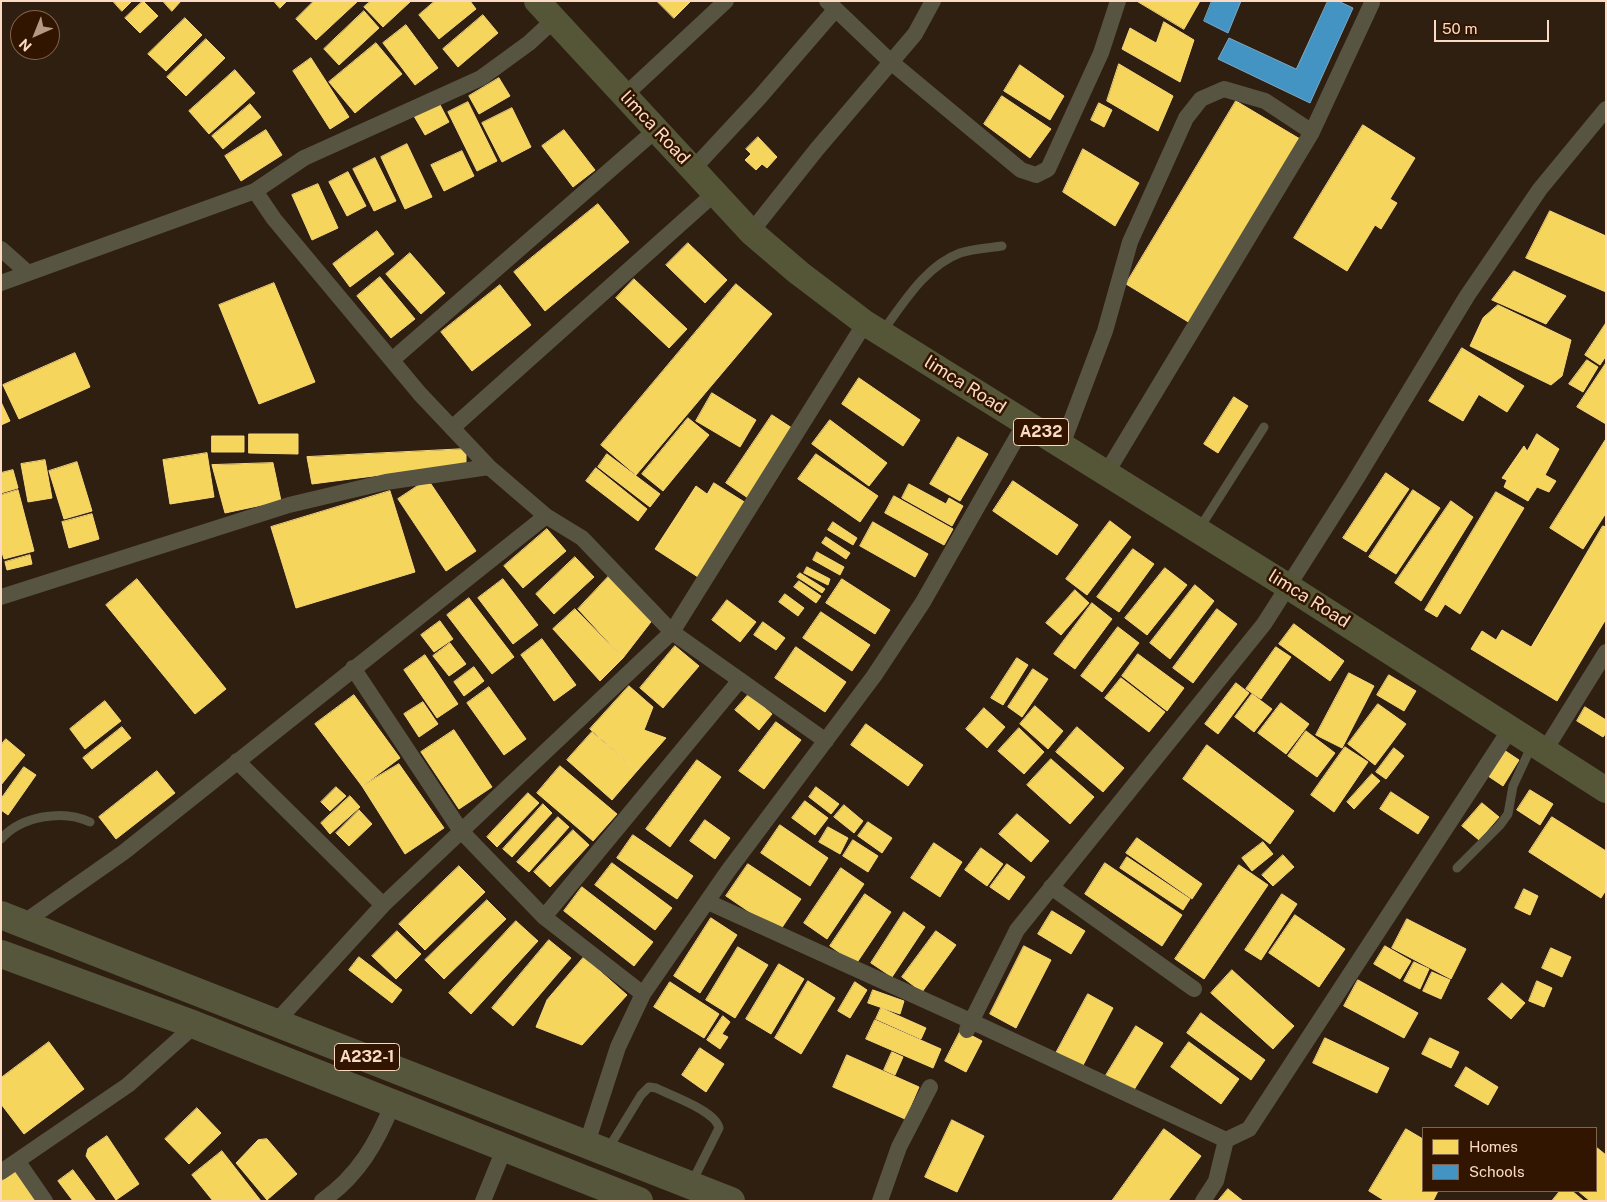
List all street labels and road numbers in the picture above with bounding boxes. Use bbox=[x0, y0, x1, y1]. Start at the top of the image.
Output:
street label: limca Road bbox=[616, 87, 694, 169]
street label: limca Road bbox=[920, 351, 1010, 419]
road number: A232 bbox=[1014, 418, 1068, 446]
street label: limca Road bbox=[1264, 565, 1354, 633]
road number: A232-1 bbox=[334, 1044, 400, 1070]

